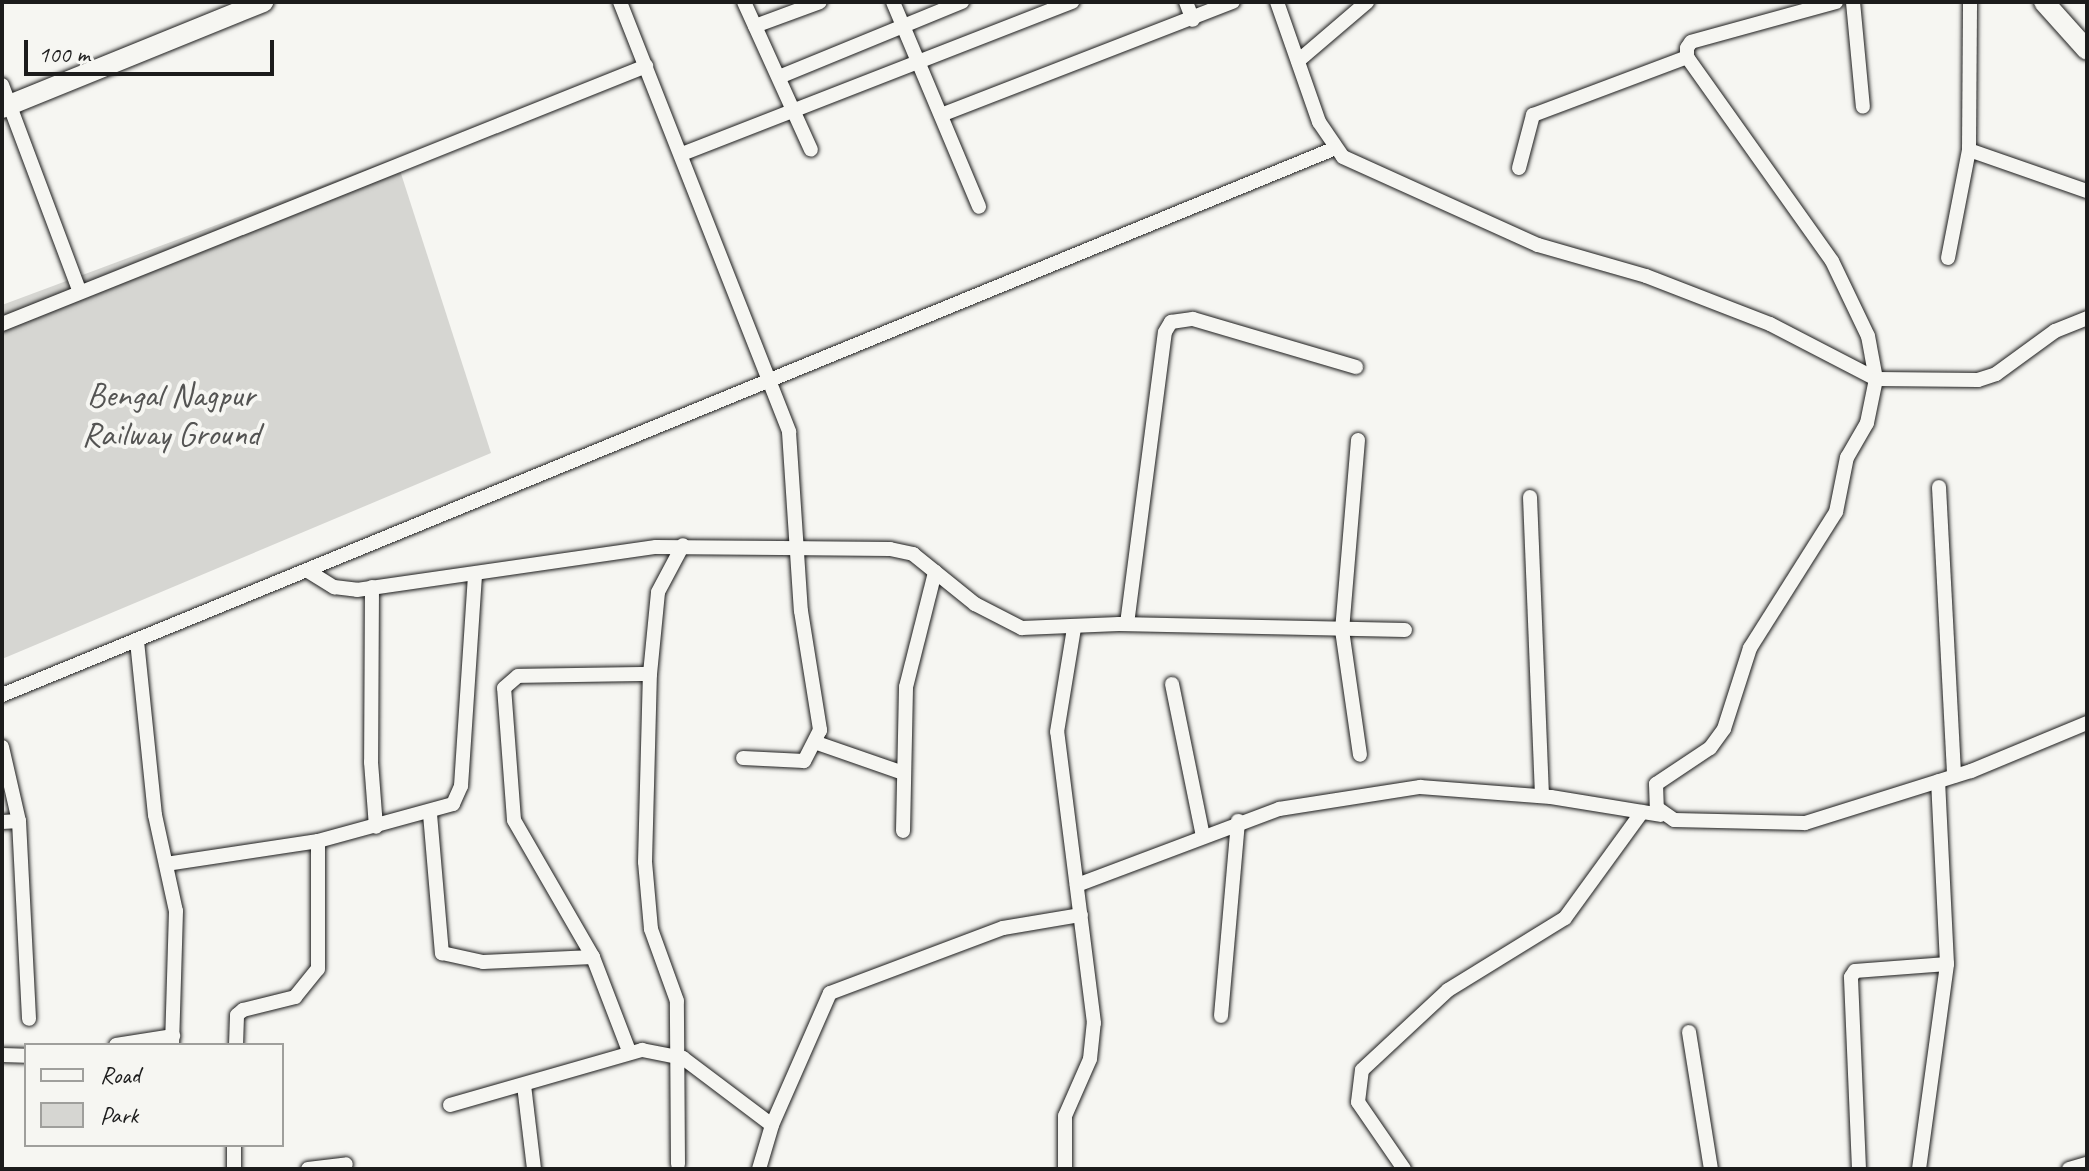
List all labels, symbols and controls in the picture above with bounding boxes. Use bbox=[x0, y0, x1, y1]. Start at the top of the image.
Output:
scale bar bbox=[28, 24, 278, 74]
text: 100 m bbox=[38, 39, 90, 69]
park label: Bengal Nagpur Railway Ground bbox=[82, 374, 260, 454]
legend bbox=[24, 1043, 284, 1147]
text: Road bbox=[100, 1060, 140, 1090]
text: Park bbox=[100, 1100, 138, 1130]

